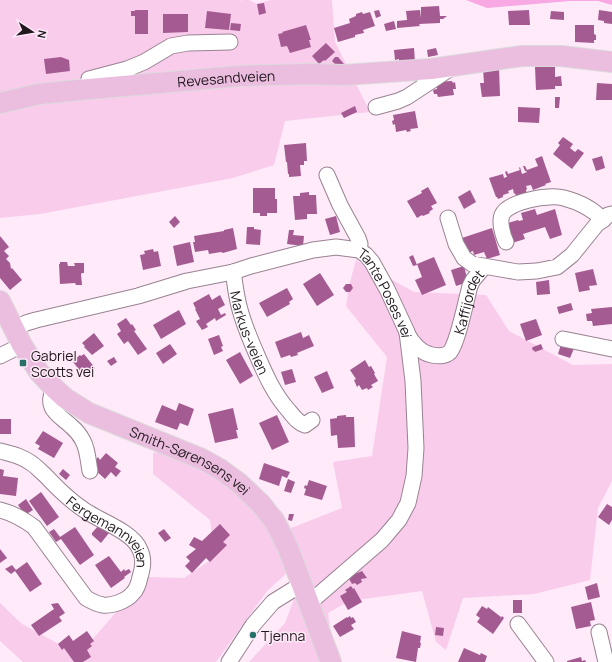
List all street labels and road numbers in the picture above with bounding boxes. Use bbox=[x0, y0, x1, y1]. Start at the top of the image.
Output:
street label: Revesandveien bbox=[177, 65, 275, 91]
street label: Tante Poses vei bbox=[354, 243, 417, 339]
street label: Kaffijordet bbox=[449, 265, 488, 337]
street label: Markus-veien bbox=[226, 289, 274, 377]
street label: Smith-Sørensens vei bbox=[127, 421, 255, 499]
street label: Fergemannveien bbox=[63, 491, 152, 568]

